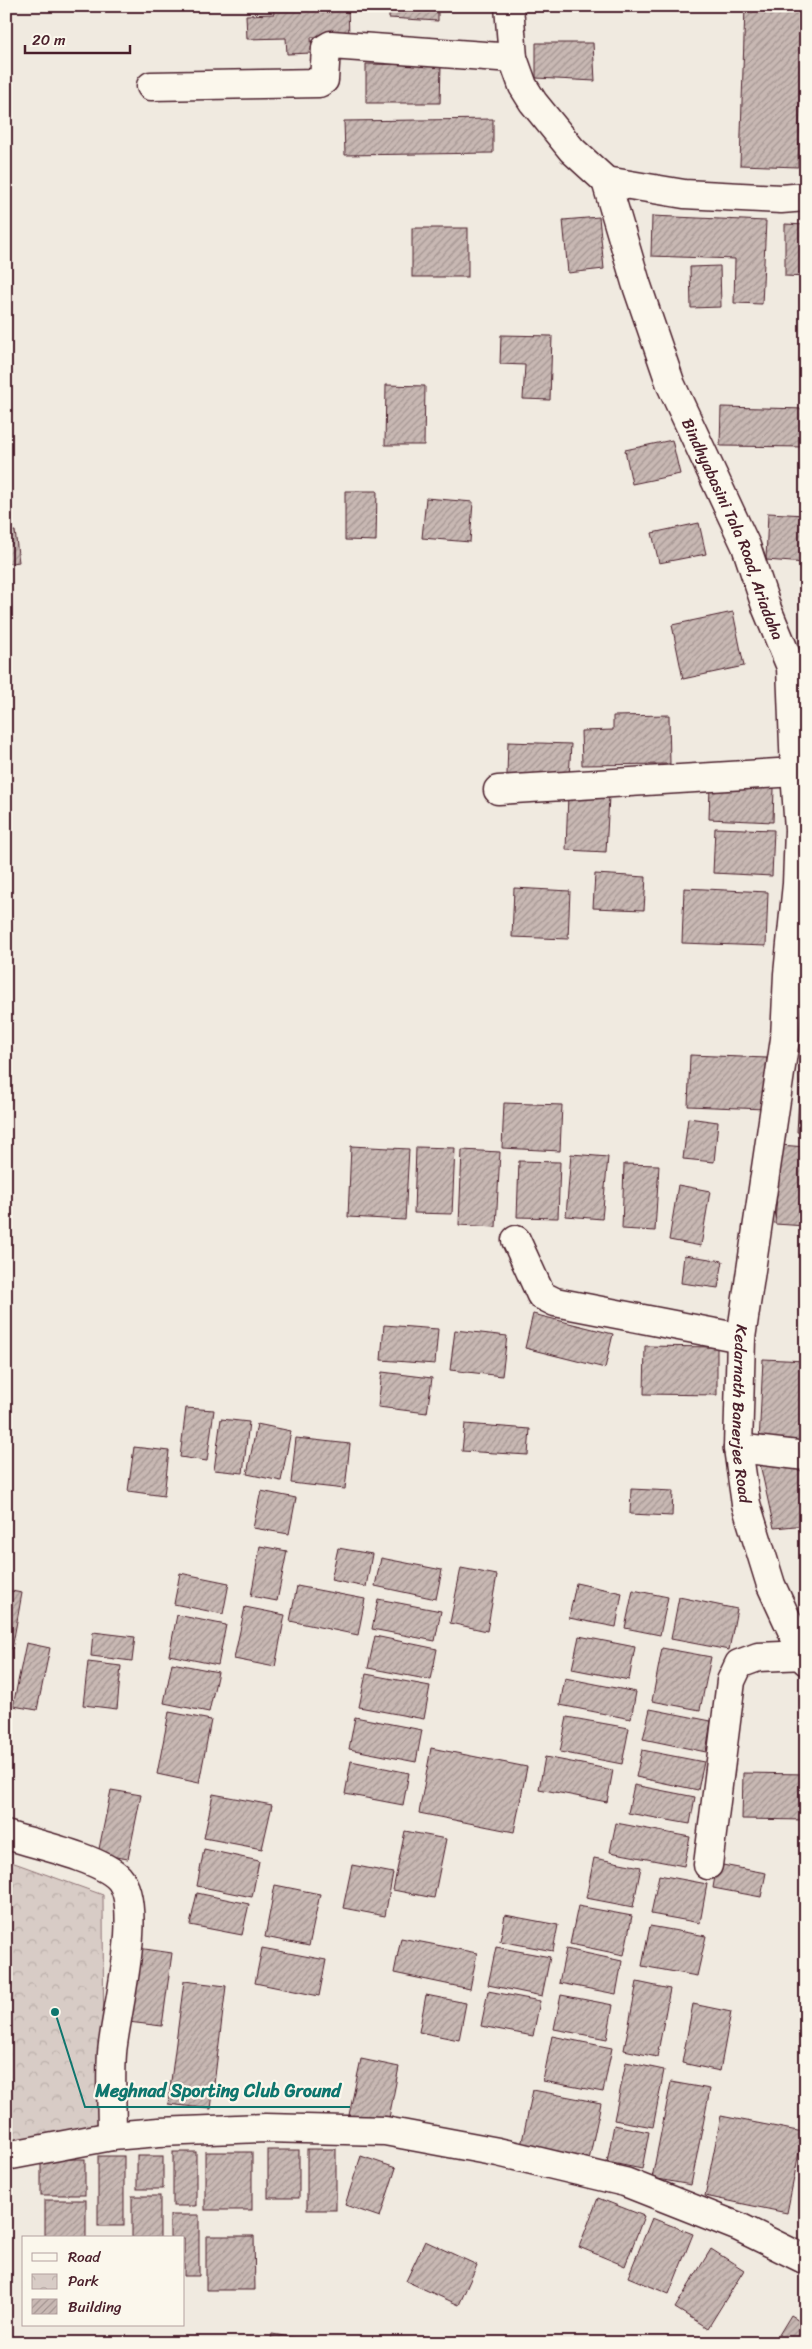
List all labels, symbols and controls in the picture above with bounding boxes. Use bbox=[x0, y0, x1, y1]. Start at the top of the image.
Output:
scale bar bbox=[25, 22, 130, 54]
text: 20 m bbox=[32, 27, 66, 53]
street label: Bindhyabasini Tala Road, Ariadaha bbox=[674, 413, 793, 644]
street label: Kedarnath Banerjee Road bbox=[723, 1323, 760, 1506]
callout: Meghnad Sporting Club Ground bbox=[85, 2074, 350, 2107]
text: Meghnad Sporting Club Ground bbox=[94, 2075, 342, 2107]
legend bbox=[22, 2236, 185, 2326]
text: Road bbox=[68, 2244, 101, 2270]
text: Park bbox=[68, 2268, 99, 2294]
text: Building bbox=[68, 2294, 122, 2320]

